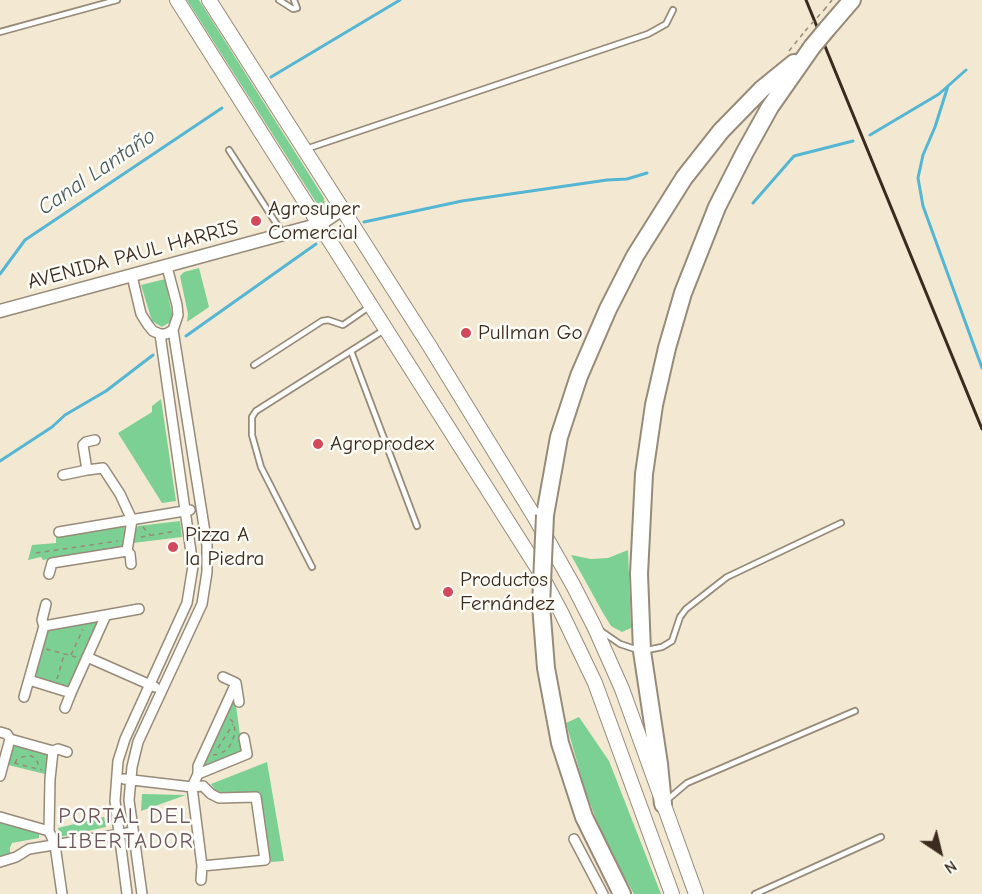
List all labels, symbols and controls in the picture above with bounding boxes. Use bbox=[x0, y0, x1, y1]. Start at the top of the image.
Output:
water label: Canal Lantaño bbox=[33, 123, 161, 221]
place label: Agrosuper Comercial bbox=[268, 196, 360, 246]
marker: Agrosuper Comercial bbox=[249, 214, 263, 228]
street label: AVENIDA PAUL HARRIS bbox=[25, 215, 241, 295]
place label: Pullman Go bbox=[478, 320, 583, 346]
marker: Pullman Go bbox=[459, 326, 473, 340]
place label: Agroprodex bbox=[330, 431, 434, 457]
marker: Agroprodex bbox=[311, 437, 325, 451]
place label: Pizza A la Piedra bbox=[185, 522, 264, 572]
marker: Pizza A la Piedra bbox=[166, 540, 180, 554]
place label: Productos Fernández bbox=[460, 567, 555, 617]
marker: Productos Fernández bbox=[441, 585, 455, 599]
district label: PORTAL DEL LIBERTADOR bbox=[56, 804, 194, 855]
north arrow bbox=[910, 822, 970, 882]
text: N bbox=[941, 856, 960, 877]

